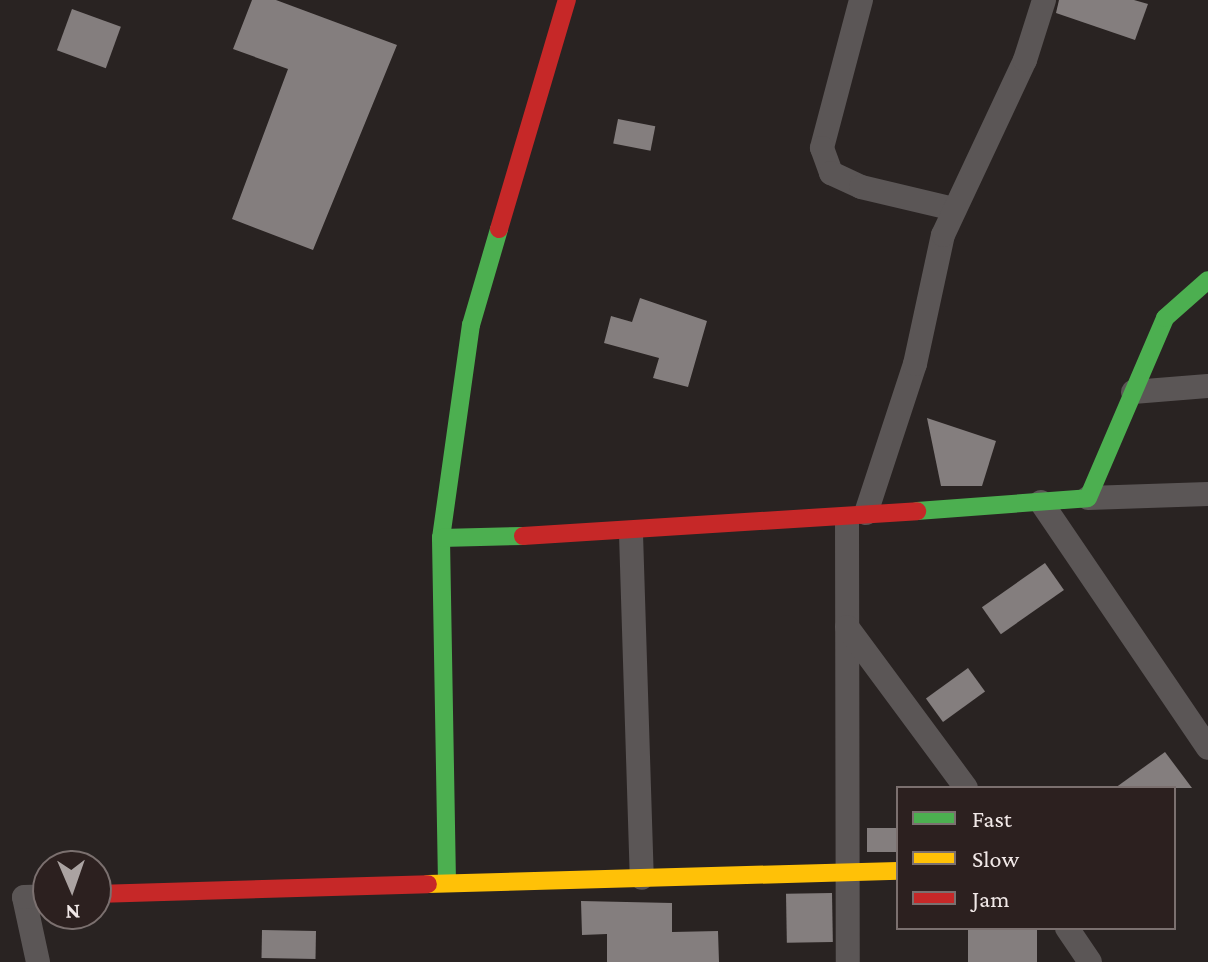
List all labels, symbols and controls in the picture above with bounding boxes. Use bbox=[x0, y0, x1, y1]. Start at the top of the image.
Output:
legend bbox=[896, 786, 1176, 930]
text: Fast bbox=[972, 805, 1012, 832]
text: Slow bbox=[972, 845, 1019, 872]
north arrow bbox=[32, 850, 112, 930]
text: Jam bbox=[972, 885, 1010, 912]
text: N bbox=[65, 900, 81, 925]

